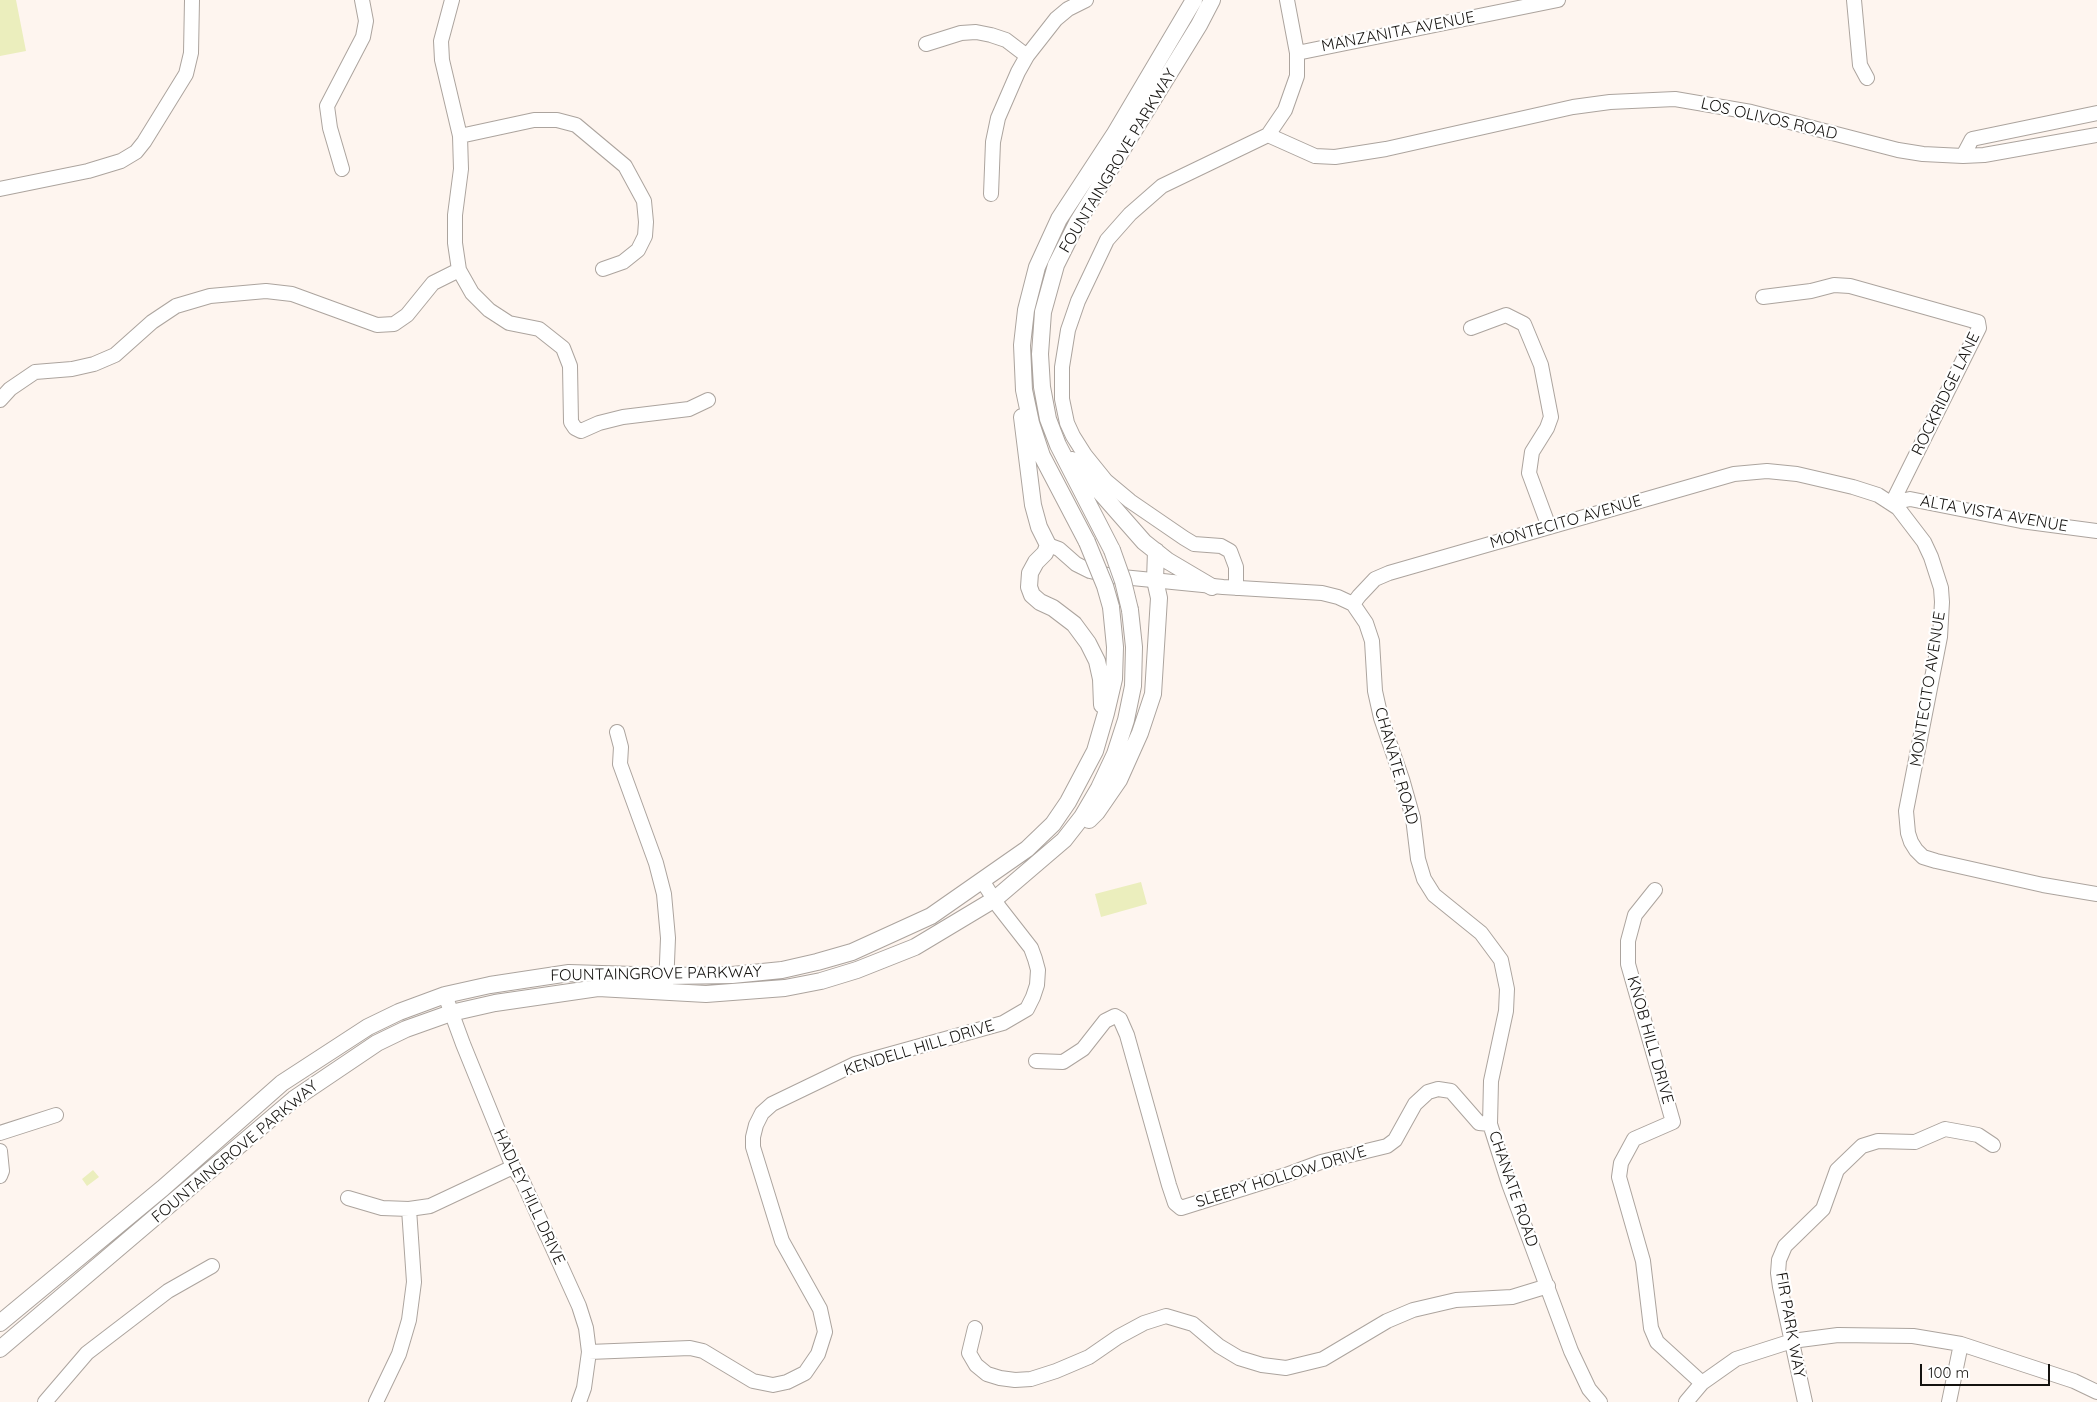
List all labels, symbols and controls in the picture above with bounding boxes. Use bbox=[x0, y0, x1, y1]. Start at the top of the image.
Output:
street label: MANZANITA AVENUE bbox=[1320, 8, 1476, 56]
street label: FOUNTAINGROVE PARKWAY bbox=[1055, 65, 1181, 257]
street label: LOS OLIVOS ROAD bbox=[1699, 94, 1839, 144]
street label: ROCKRIDGE LANE bbox=[1908, 329, 1984, 459]
street label: MONTECITO AVENUE bbox=[1488, 491, 1644, 553]
street label: ALTA VISTA AVENUE bbox=[1919, 492, 2069, 536]
street label: MONTECITO AVENUE bbox=[1906, 610, 1950, 768]
street label: CHANATE ROAD bbox=[1370, 705, 1422, 827]
street label: FOUNTAINGROVE PARKWAY bbox=[550, 963, 762, 985]
street label: KNOB HILL DRIVE bbox=[1623, 974, 1677, 1106]
street label: KENDELL HILL DRIVE bbox=[841, 1016, 997, 1080]
street label: FOUNTAINGROVE PARKWAY bbox=[148, 1077, 322, 1227]
street label: HADLEY HILL DRIVE bbox=[489, 1126, 569, 1268]
street label: CHANATE ROAD bbox=[1484, 1129, 1542, 1249]
street label: SLEEPY HOLLOW DRIVE bbox=[1194, 1142, 1368, 1212]
street label: FIR PARK WAY bbox=[1771, 1271, 1809, 1379]
scale bar bbox=[1922, 1354, 2052, 1386]
text: 100 m bbox=[1928, 1363, 1969, 1382]

